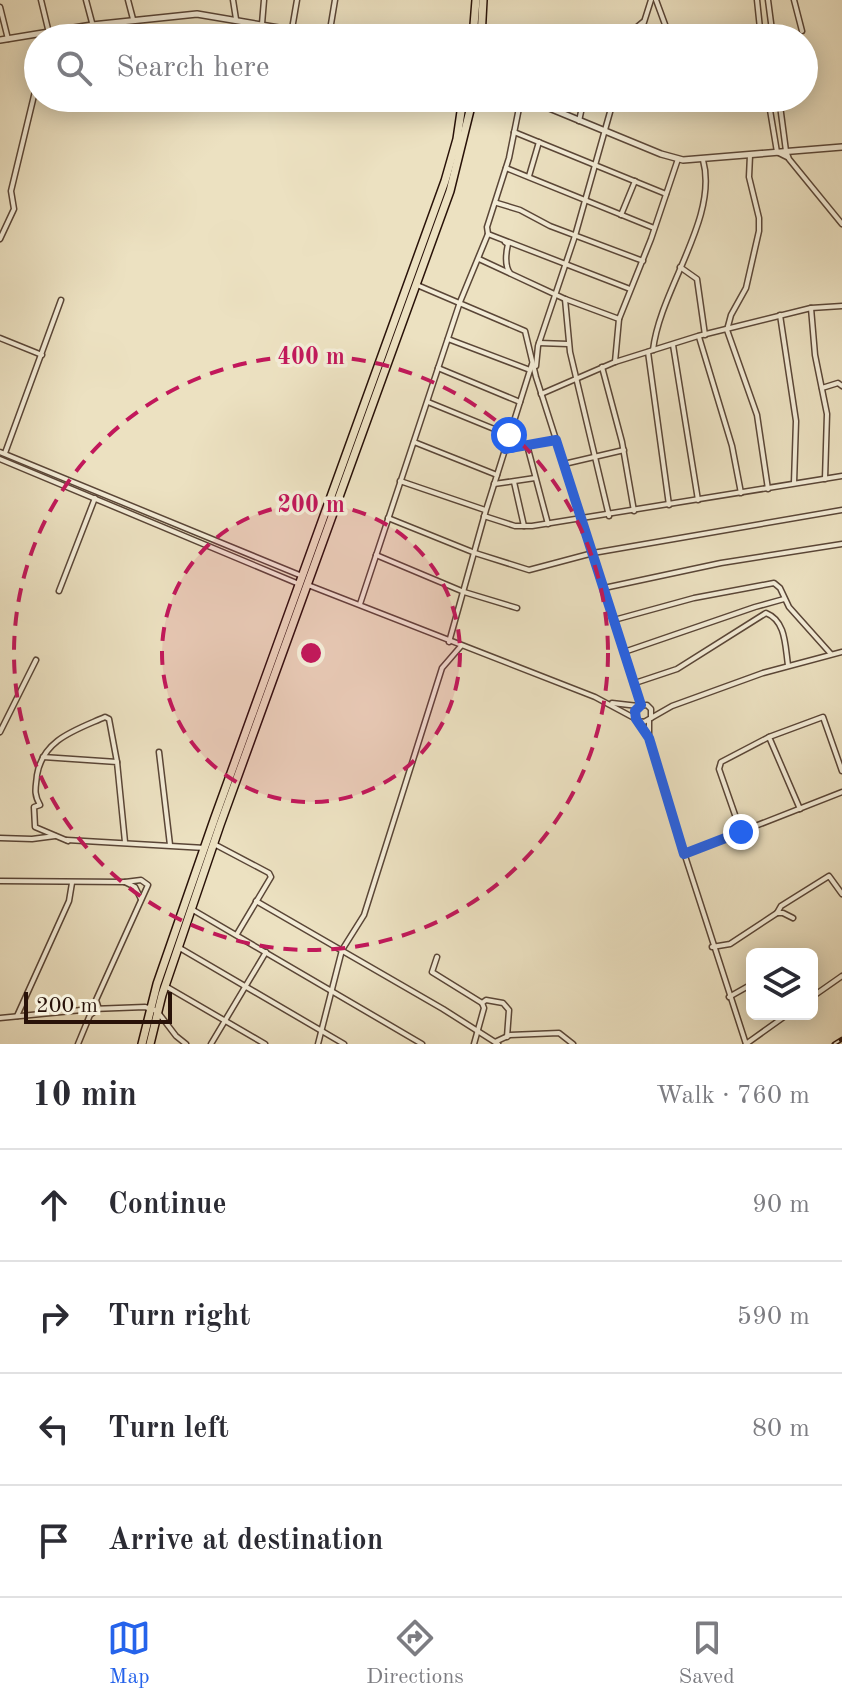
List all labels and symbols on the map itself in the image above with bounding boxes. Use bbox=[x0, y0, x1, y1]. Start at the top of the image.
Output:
text: 400 m bbox=[277, 346, 345, 370]
route start bbox=[491, 417, 527, 453]
text: 200 m bbox=[277, 494, 345, 518]
centre of rings bbox=[297, 639, 325, 667]
route end bbox=[723, 814, 759, 850]
scale bar bbox=[24, 988, 172, 1024]

